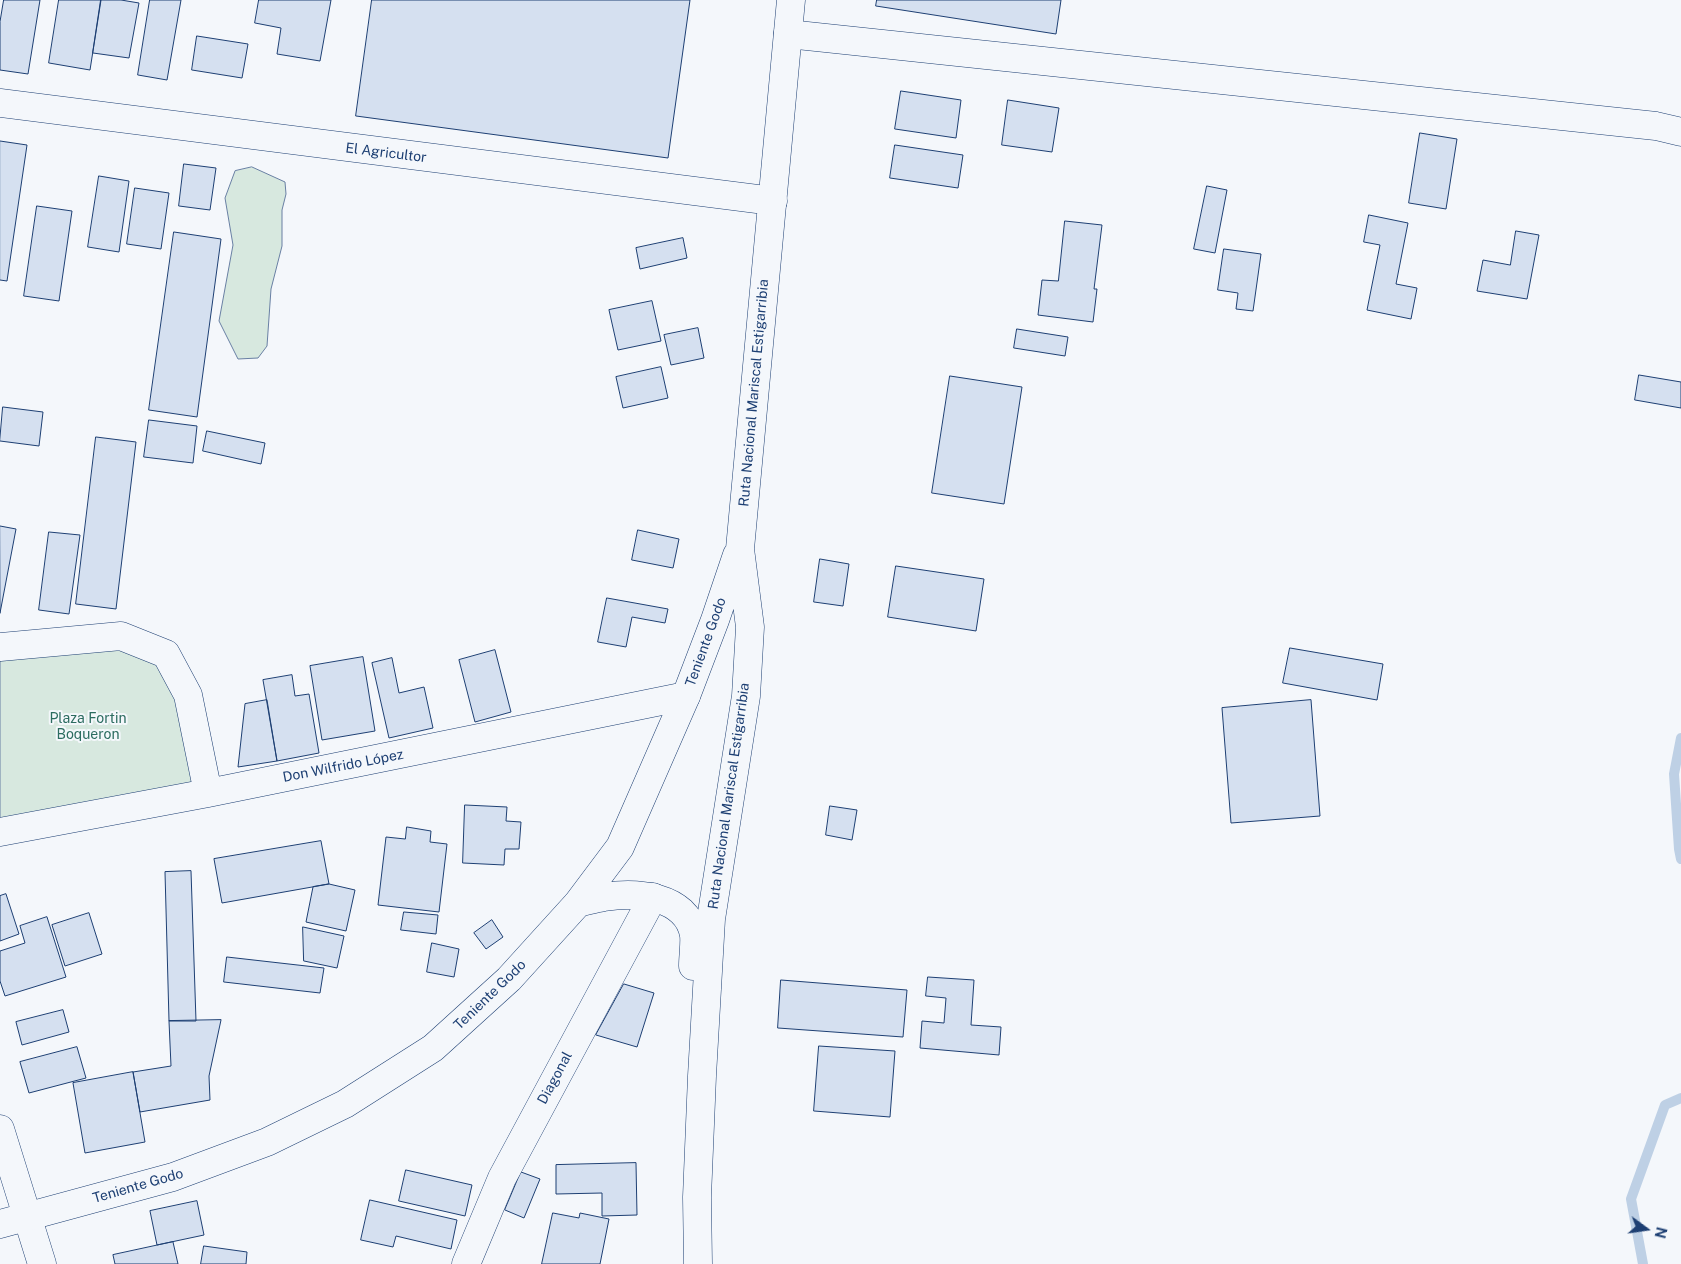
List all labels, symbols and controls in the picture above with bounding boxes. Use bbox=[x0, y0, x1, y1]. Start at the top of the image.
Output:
street label: El Agricultor bbox=[344, 140, 428, 166]
street label: Ruta Nacional Mariscal Estigarribia bbox=[736, 279, 772, 507]
street label: Teniente Godo bbox=[682, 595, 730, 689]
street label: Ruta Nacional Mariscal Estigarribia bbox=[705, 682, 753, 910]
park label: Plaza Fortin Boqueron bbox=[49, 711, 127, 744]
street label: Don Wilfrido López bbox=[281, 746, 405, 786]
street label: Teniente Godo bbox=[451, 956, 529, 1034]
street label: Diagonal bbox=[534, 1049, 576, 1107]
street label: Teniente Godo bbox=[91, 1165, 185, 1207]
north arrow bbox=[1621, 1204, 1671, 1254]
text: N bbox=[1651, 1225, 1670, 1240]

